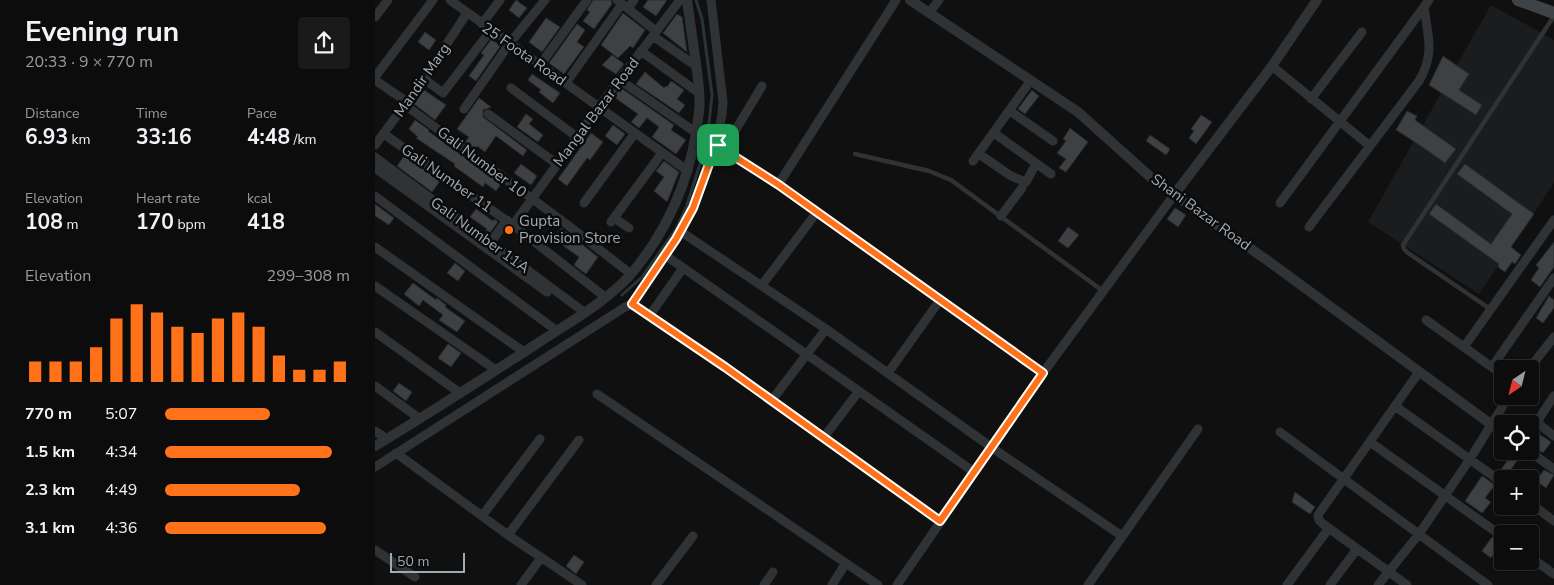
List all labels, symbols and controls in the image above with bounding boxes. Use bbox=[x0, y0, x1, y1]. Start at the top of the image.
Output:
text: Evening run bbox=[25, 13, 179, 51]
button: share bbox=[298, 17, 350, 69]
street label: 25 Foota Road bbox=[478, 18, 570, 90]
street label: Mandir Marg bbox=[389, 39, 455, 121]
text: 20:33 · 9 × 770 m bbox=[25, 51, 153, 73]
street label: Mangal Bazar Road bbox=[548, 54, 644, 170]
text: Distance bbox=[25, 104, 79, 123]
text: Time bbox=[136, 104, 167, 123]
text: Pace bbox=[247, 104, 277, 123]
street label: Gali Number 10 bbox=[433, 122, 531, 202]
text: 6.93 bbox=[25, 123, 68, 151]
text: 33:16 bbox=[136, 123, 192, 151]
text: 4:48 bbox=[247, 123, 290, 151]
pin bbox=[697, 124, 739, 166]
text: km bbox=[68, 130, 91, 149]
text: /km bbox=[290, 130, 317, 149]
icon: arrive bbox=[704, 131, 732, 159]
street label: Gali Number 11 bbox=[397, 139, 497, 217]
street label: Shani Bazar Road bbox=[1147, 169, 1255, 255]
text: Elevation bbox=[25, 189, 83, 208]
text: Heart rate bbox=[136, 189, 200, 208]
text: kcal bbox=[247, 189, 272, 208]
street label: Gali Number 11A bbox=[426, 192, 534, 278]
text: 108 bbox=[25, 208, 63, 236]
text: 170 bbox=[136, 208, 174, 236]
text: 418 bbox=[247, 208, 285, 236]
place label: Gupta Provision Store bbox=[519, 211, 620, 248]
text: m bbox=[63, 215, 78, 234]
text: bpm bbox=[174, 215, 206, 234]
marker: Gupta Provision Store bbox=[503, 224, 515, 236]
text: Elevation bbox=[25, 265, 91, 287]
text: 299–308 m bbox=[267, 265, 350, 287]
north arrow bbox=[1494, 360, 1539, 405]
map controls bbox=[1494, 360, 1539, 570]
text: 770 m bbox=[25, 403, 72, 425]
text: 5:07 bbox=[105, 403, 137, 425]
button: locate bbox=[1494, 415, 1539, 460]
text: 1.5 km bbox=[25, 441, 75, 463]
text: 4:34 bbox=[105, 441, 137, 463]
button: + bbox=[1494, 470, 1539, 515]
text: 2.3 km bbox=[25, 479, 75, 501]
text: 4:49 bbox=[105, 479, 137, 501]
text: 3.1 km bbox=[25, 517, 75, 539]
text: 4:36 bbox=[105, 517, 137, 539]
button: − bbox=[1494, 525, 1539, 570]
scale bar bbox=[390, 550, 465, 573]
text: 50 m bbox=[397, 552, 429, 571]

